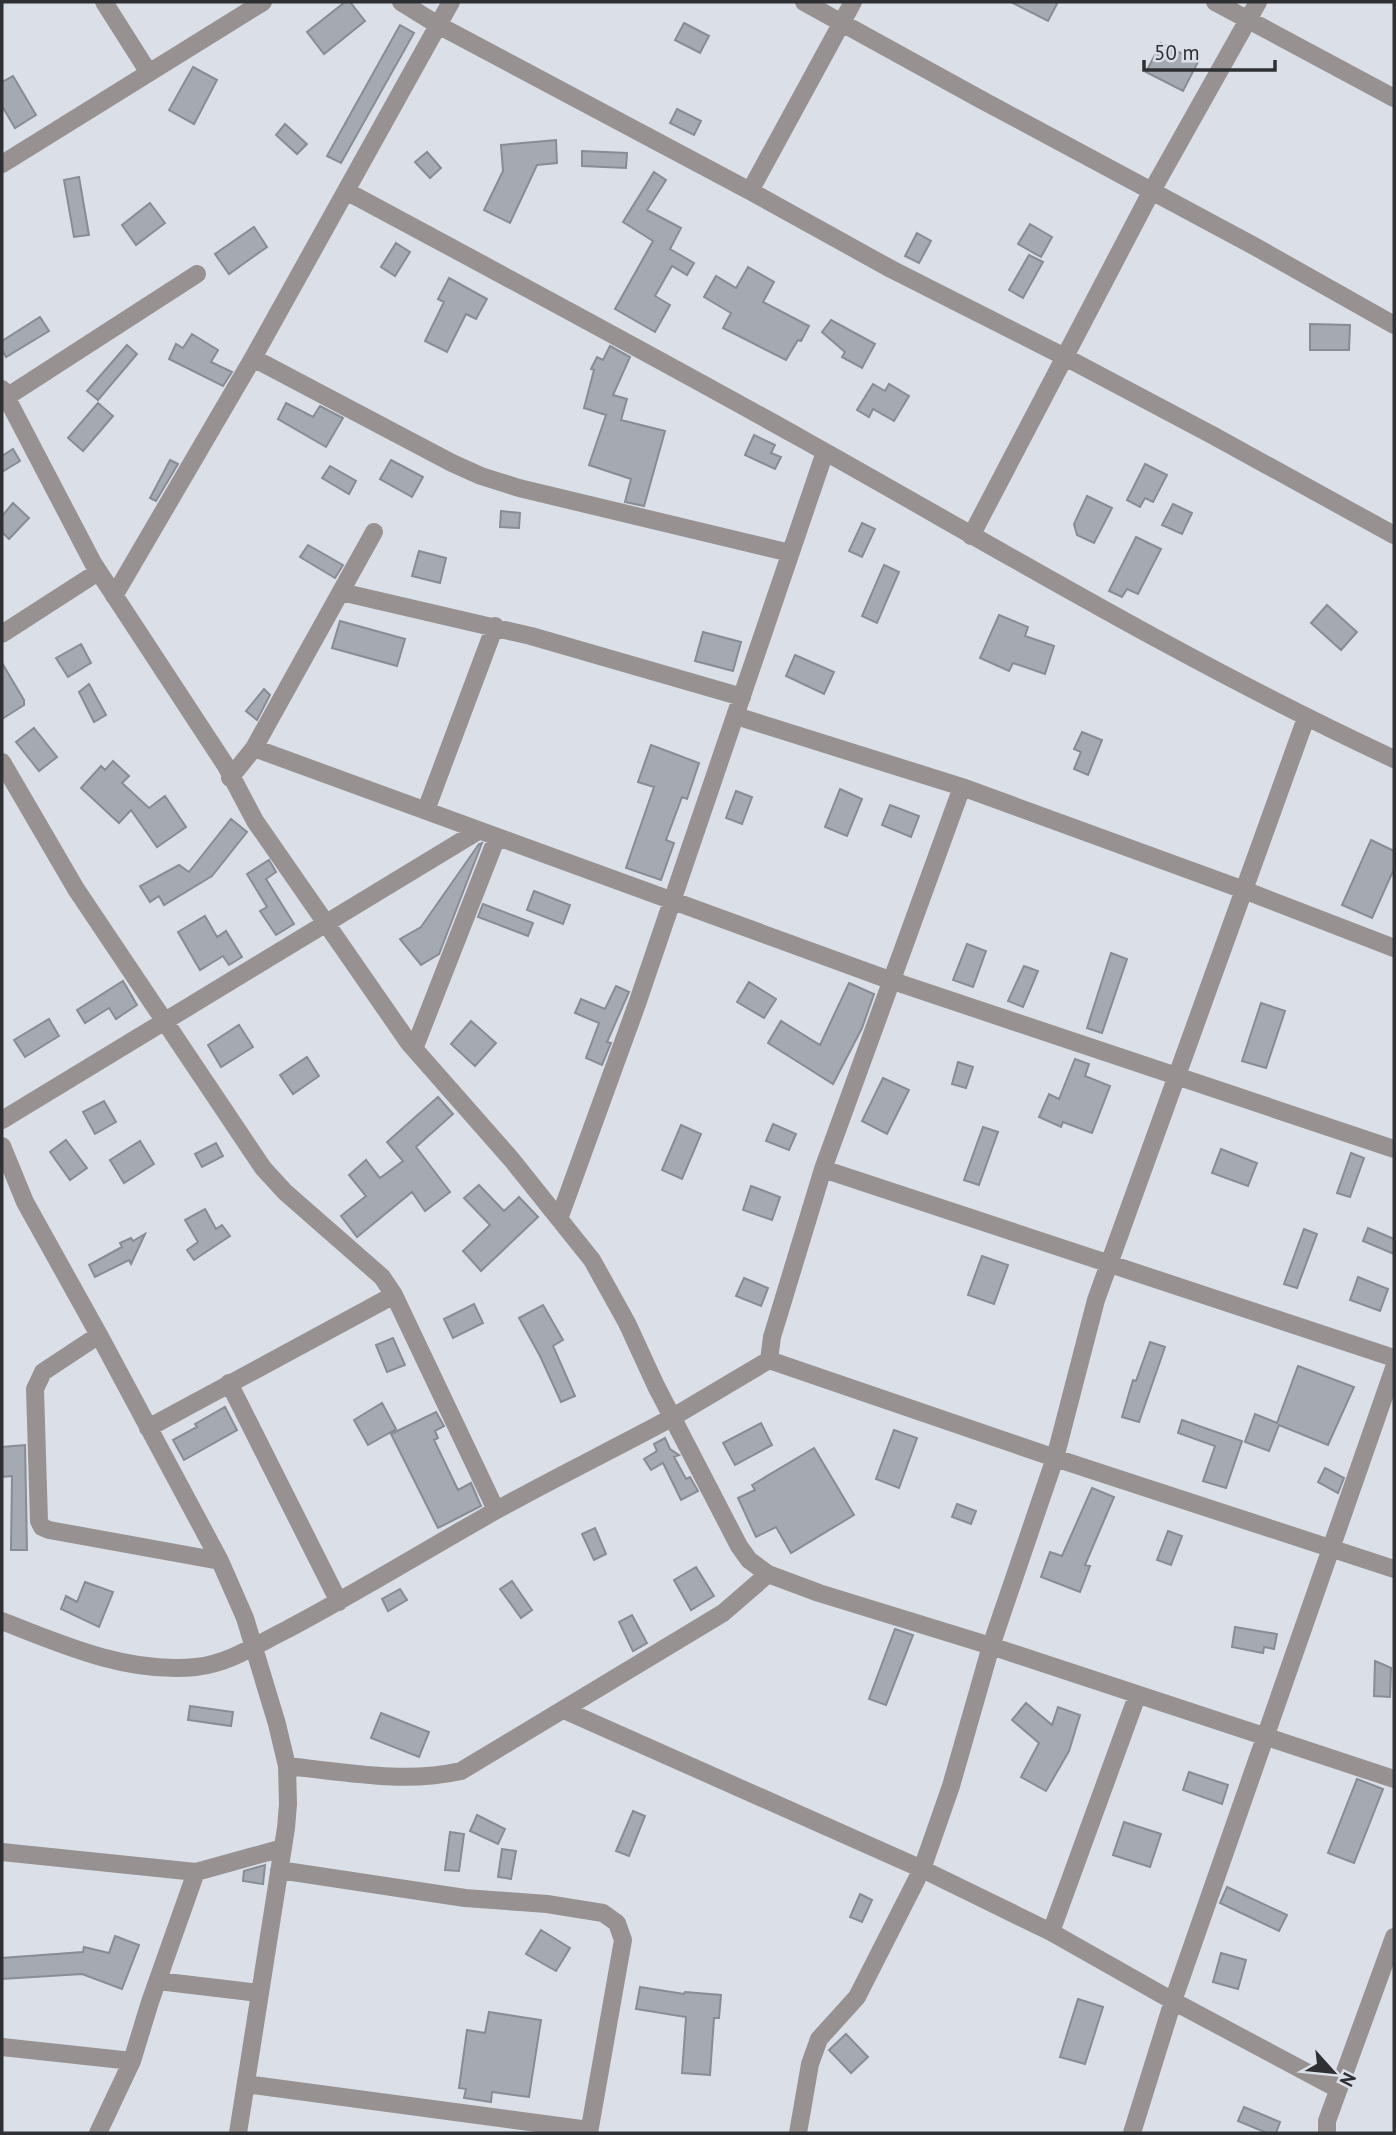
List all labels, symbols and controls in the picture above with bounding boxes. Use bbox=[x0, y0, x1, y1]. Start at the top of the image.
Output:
scale bar bbox=[1144, 28, 1275, 72]
text: 50 m bbox=[1154, 39, 1200, 66]
north arrow bbox=[1298, 2037, 1368, 2107]
text: N bbox=[1335, 2069, 1362, 2091]

